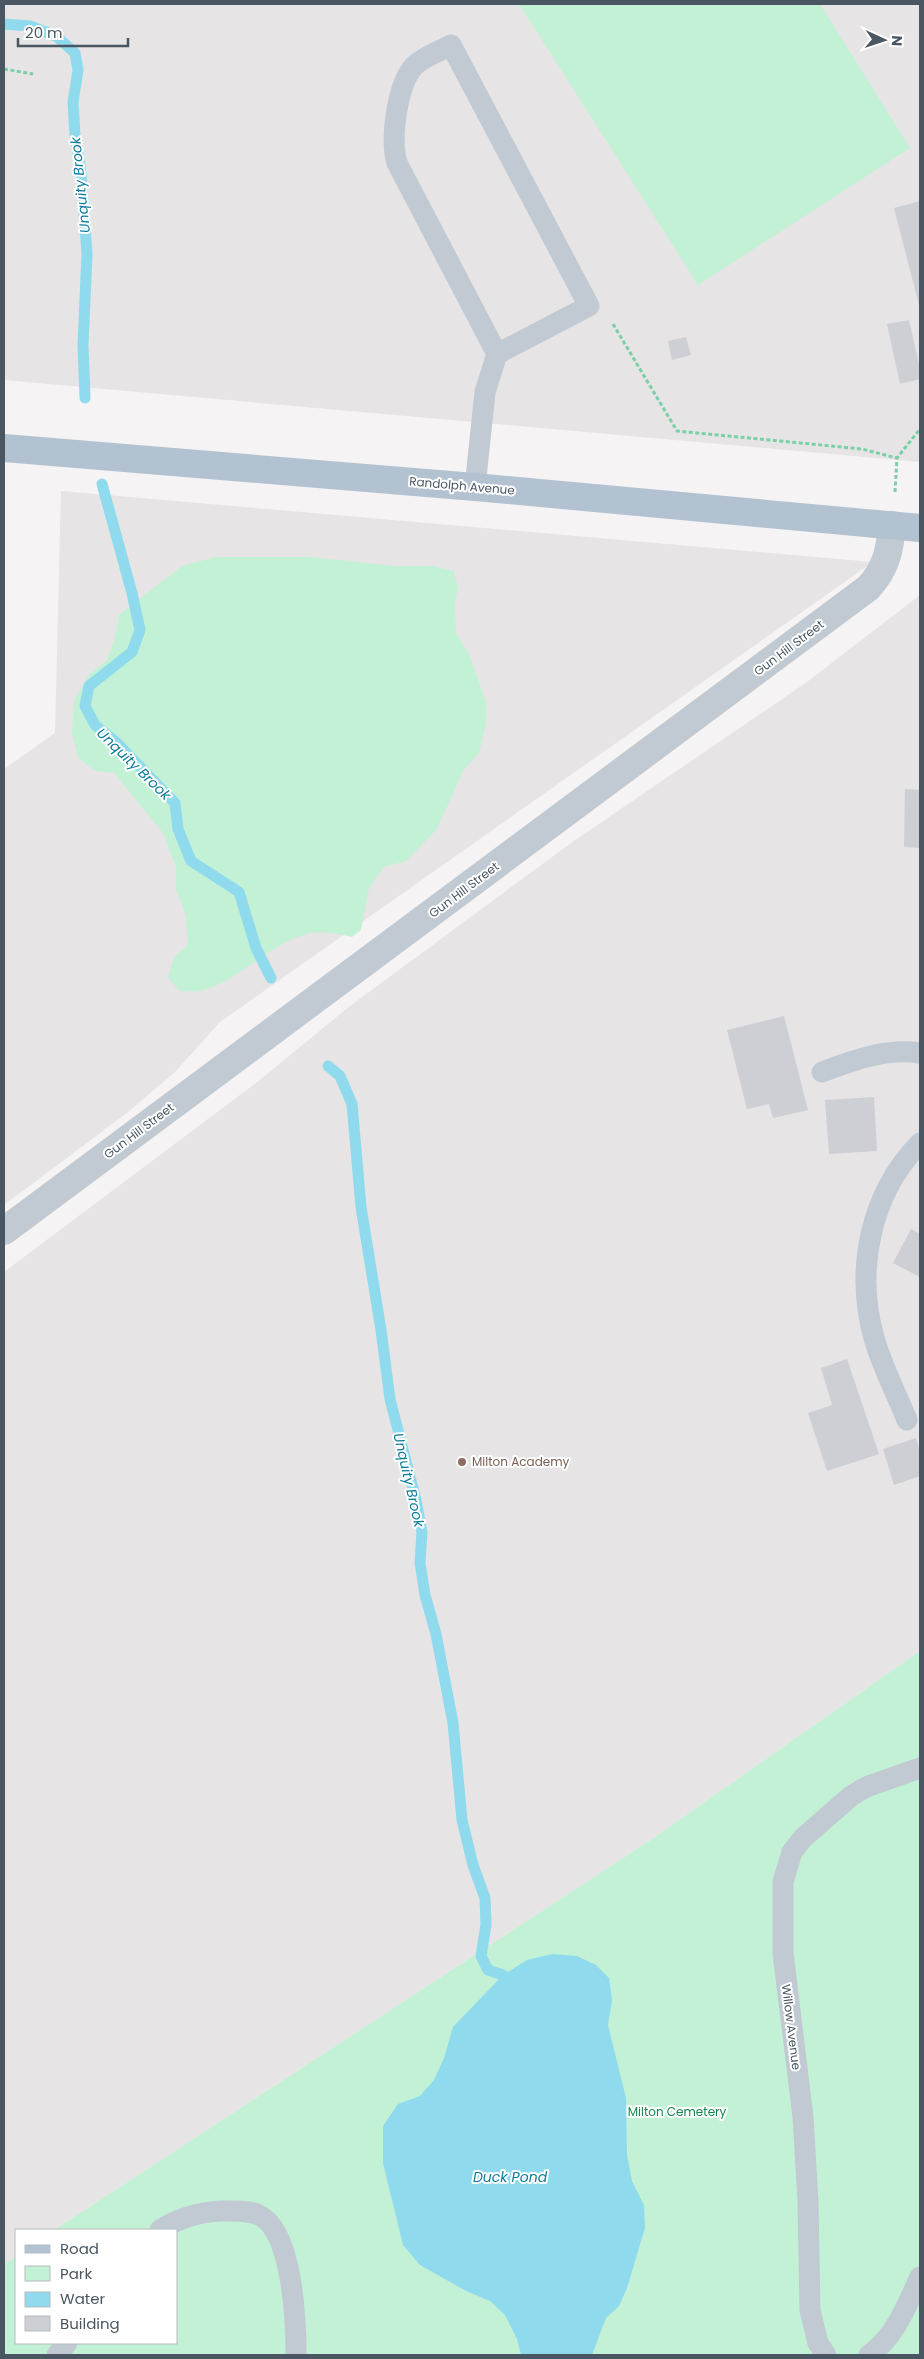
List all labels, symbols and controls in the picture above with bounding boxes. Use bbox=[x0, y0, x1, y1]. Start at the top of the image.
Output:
scale bar bbox=[18, 15, 128, 47]
north arrow bbox=[859, 15, 909, 65]
text: 20 m bbox=[25, 22, 63, 43]
text: N bbox=[887, 35, 907, 46]
water label: Unquity Brook bbox=[65, 135, 95, 234]
street label: Randolph Avenue bbox=[409, 472, 516, 499]
street label: Gun Hill Street bbox=[750, 616, 827, 679]
water label: Unquity Brook bbox=[92, 723, 176, 805]
street label: Gun Hill Street bbox=[425, 858, 502, 921]
street label: Gun Hill Street bbox=[100, 1099, 177, 1162]
water label: Unquity Brook bbox=[388, 1431, 430, 1530]
place label: Milton Academy bbox=[472, 1453, 570, 1470]
marker: Milton Academy bbox=[456, 1456, 468, 1468]
street label: Willow Avenue bbox=[778, 1983, 805, 2071]
park label: Milton Cemetery bbox=[628, 2103, 727, 2120]
water label: Duck Pond bbox=[473, 2167, 548, 2187]
legend bbox=[15, 2229, 178, 2344]
text: Road bbox=[60, 2238, 99, 2259]
text: Park bbox=[60, 2263, 92, 2284]
text: Water bbox=[60, 2288, 106, 2309]
text: Building bbox=[60, 2313, 120, 2334]

